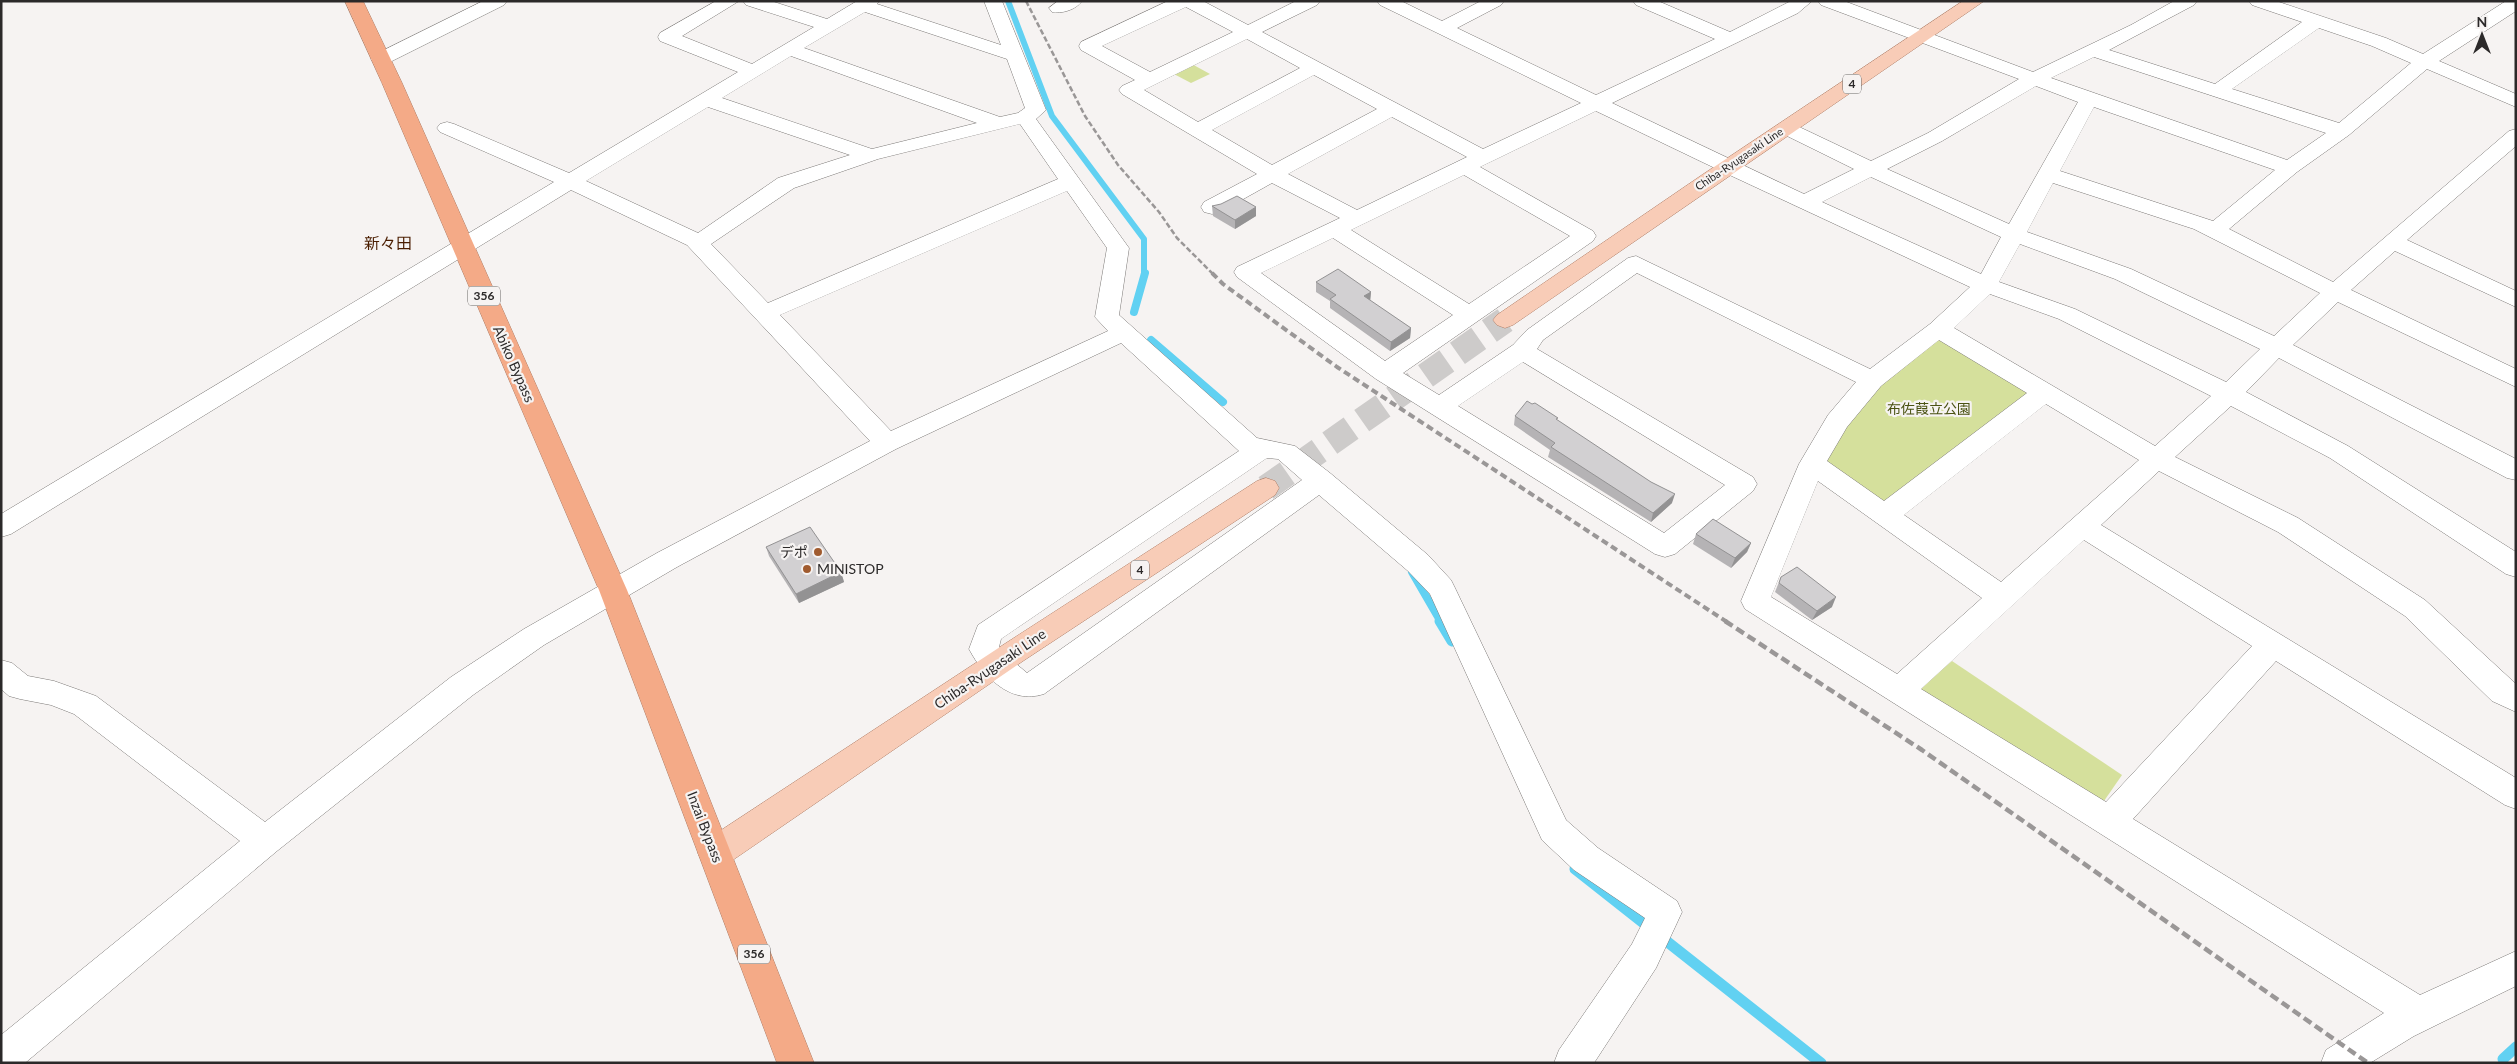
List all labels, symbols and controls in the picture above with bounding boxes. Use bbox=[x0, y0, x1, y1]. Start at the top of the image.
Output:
north arrow bbox=[2457, 10, 2507, 60]
text: N bbox=[2477, 13, 2487, 30]
road number: 4 bbox=[1843, 74, 1861, 94]
street label: Chiba-Ryugasaki Line bbox=[1692, 124, 1785, 193]
district label: 新々田 bbox=[364, 233, 412, 252]
road number: 356 bbox=[468, 286, 500, 306]
street label: Abiko Bypass bbox=[490, 323, 539, 405]
park label: 布佐葭立公園 bbox=[1887, 400, 1971, 417]
place label: デポ bbox=[780, 543, 808, 560]
marker: デポ bbox=[812, 546, 824, 558]
place label: MINISTOP bbox=[817, 560, 884, 577]
road number: 4 bbox=[1131, 560, 1149, 580]
marker: MINISTOP bbox=[801, 563, 813, 575]
street label: Chiba-Ryugasaki Line bbox=[931, 625, 1049, 712]
street label: Inzai Bypass bbox=[684, 789, 727, 865]
road number: 356 bbox=[738, 944, 770, 964]

